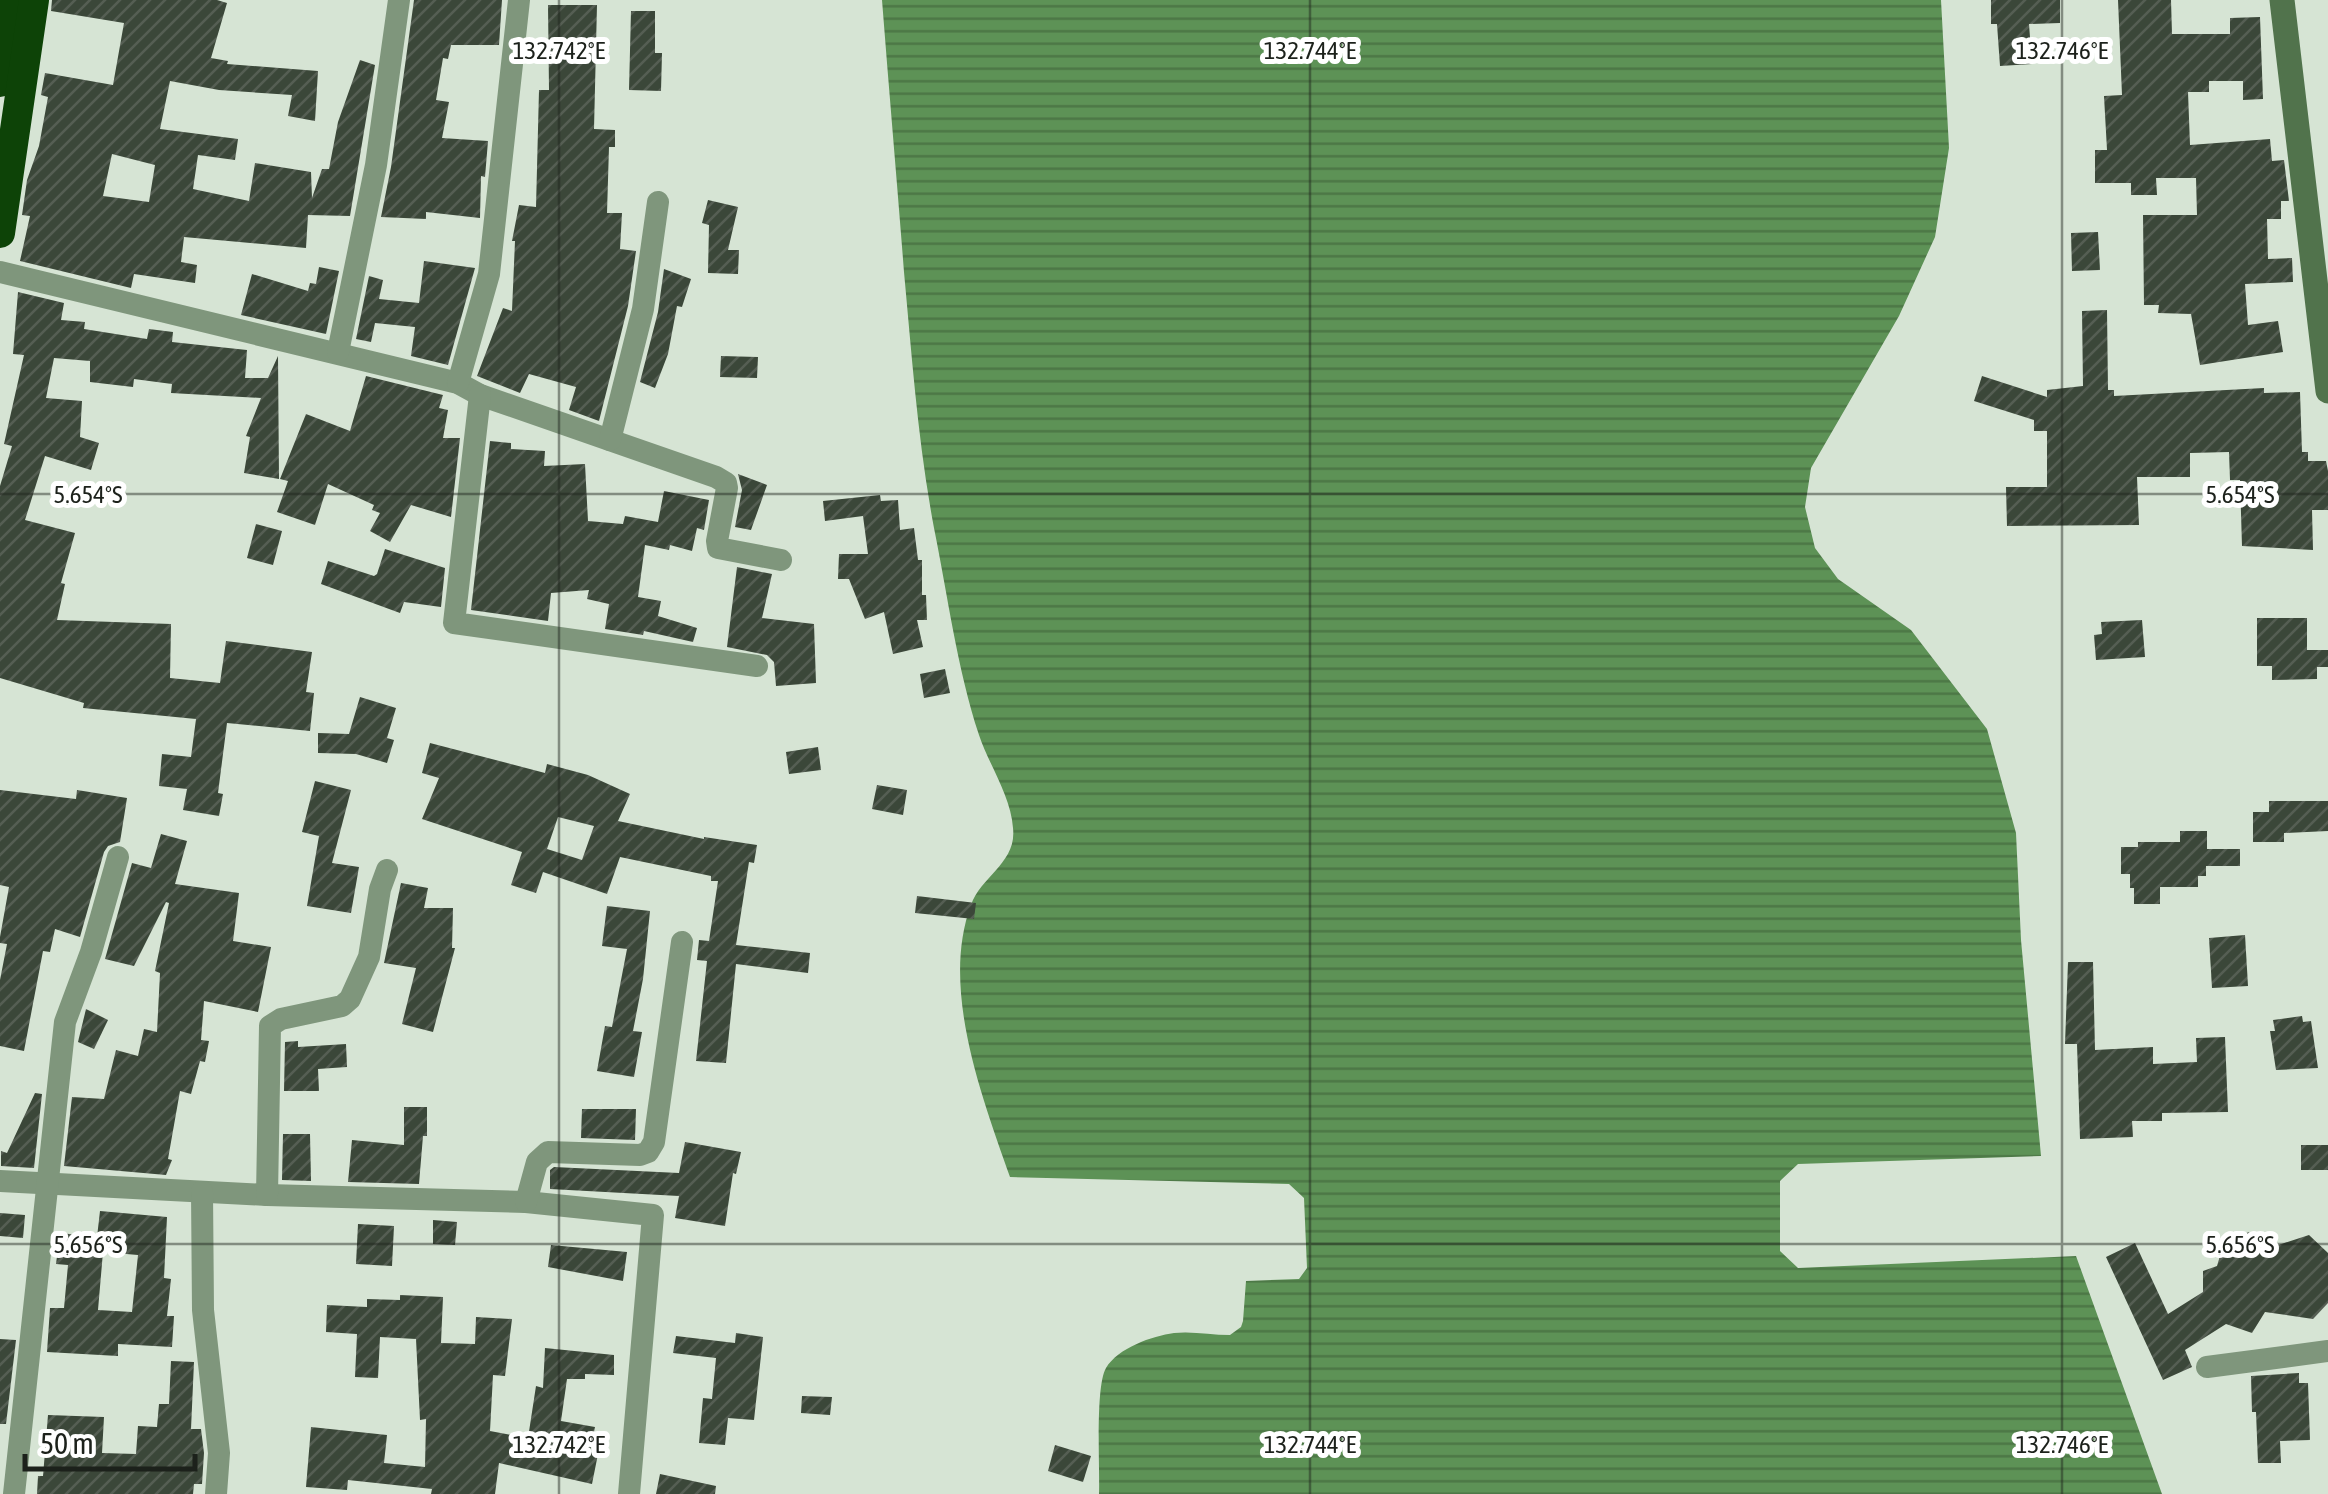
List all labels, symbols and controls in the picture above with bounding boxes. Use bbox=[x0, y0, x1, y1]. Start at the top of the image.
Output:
text: 132.742°E bbox=[513, 36, 606, 64]
text: 132.744°E bbox=[1264, 36, 1357, 64]
text: 132.746°E bbox=[2016, 36, 2109, 64]
text: 5.654°S bbox=[54, 480, 122, 508]
text: 5.654°S bbox=[2206, 480, 2274, 508]
text: 5.656°S bbox=[54, 1230, 122, 1258]
text: 5.656°S bbox=[2206, 1230, 2274, 1258]
scale bar bbox=[25, 1409, 195, 1471]
text: 50 m bbox=[40, 1426, 94, 1460]
text: 132.742°E bbox=[513, 1430, 606, 1458]
text: 132.744°E bbox=[1264, 1430, 1357, 1458]
text: 132.746°E bbox=[2016, 1430, 2109, 1458]

